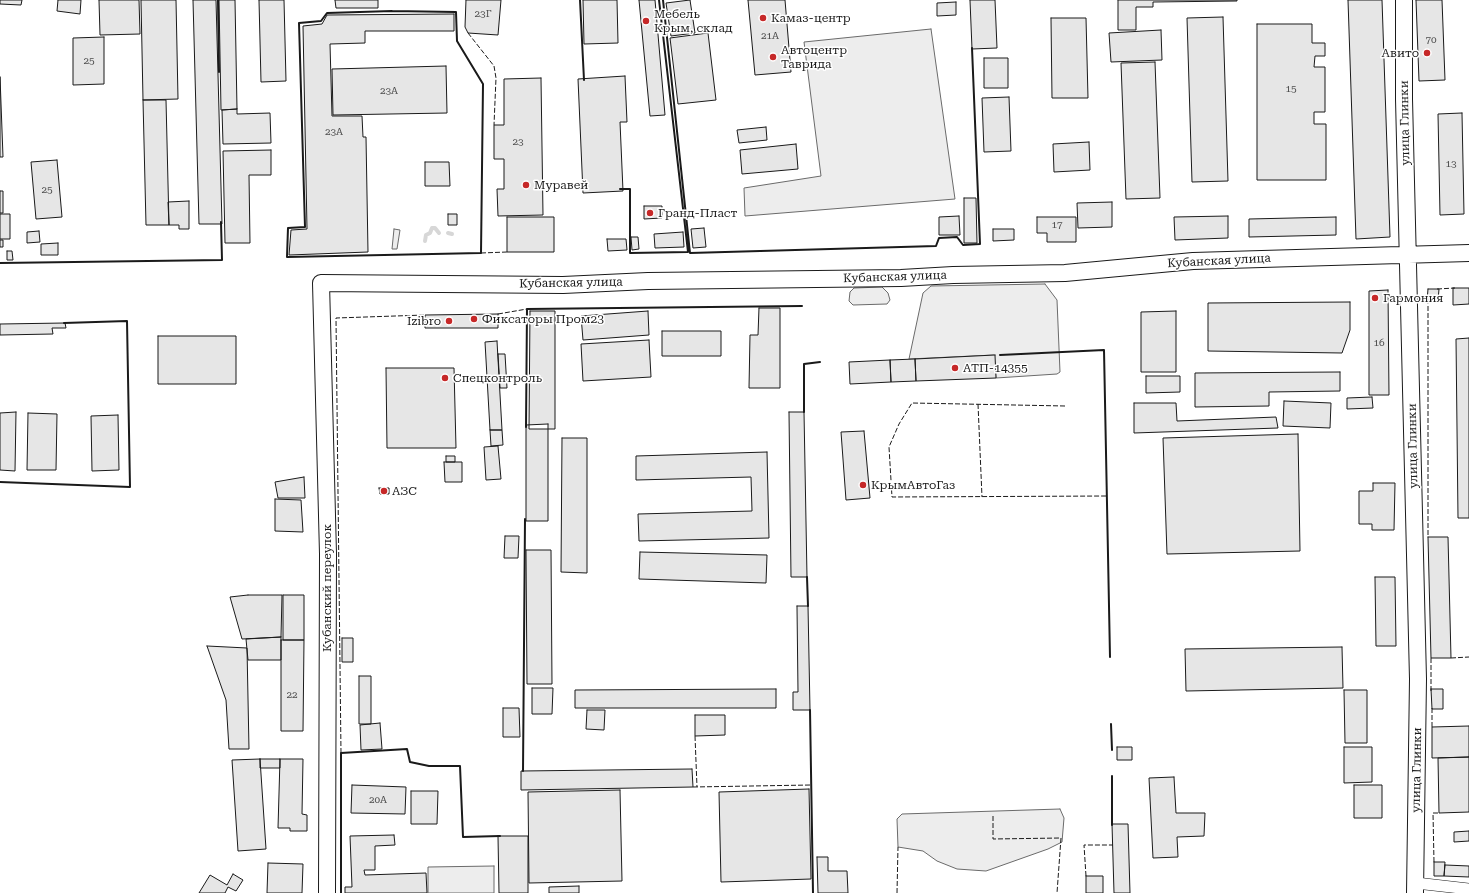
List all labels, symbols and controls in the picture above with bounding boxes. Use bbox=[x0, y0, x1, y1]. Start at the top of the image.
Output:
place label: Мебель Крым, склад bbox=[654, 7, 733, 35]
house number: 23Г bbox=[474, 8, 492, 20]
place label: Камаз-центр bbox=[771, 11, 851, 25]
marker: Камаз-центр bbox=[758, 13, 768, 23]
marker: Мебель Крым, склад bbox=[641, 16, 651, 26]
house number: 21А bbox=[761, 30, 779, 42]
house number: 70 bbox=[1425, 34, 1437, 46]
place label: Автоцентр Таврида bbox=[781, 43, 847, 71]
place label: Авито bbox=[1382, 46, 1419, 60]
marker: Авито bbox=[1422, 48, 1432, 58]
marker: Автоцентр Таврида bbox=[768, 52, 778, 62]
house number: 25 bbox=[83, 55, 95, 67]
street label: улица Глинки bbox=[1397, 80, 1413, 166]
house number: 15 bbox=[1285, 83, 1297, 95]
house number: 23А bbox=[380, 85, 398, 97]
house number: 23А bbox=[325, 126, 343, 138]
house number: 23 bbox=[512, 136, 524, 148]
house number: 13 bbox=[1445, 158, 1457, 170]
place label: Муравей bbox=[534, 178, 588, 192]
marker: Муравей bbox=[521, 180, 531, 190]
house number: 25 bbox=[41, 184, 53, 196]
place label: Гранд-Пласт bbox=[658, 206, 737, 220]
marker: Гранд-Пласт bbox=[645, 208, 655, 218]
house number: 17 bbox=[1051, 219, 1063, 231]
street label: Кубанская улица bbox=[1167, 251, 1271, 271]
street label: Кубанская улица bbox=[843, 268, 947, 286]
street label: Кубанская улица bbox=[519, 275, 623, 291]
place label: Гармония bbox=[1383, 291, 1443, 305]
marker: Гармония bbox=[1370, 293, 1380, 303]
place label: Фиксаторы Пром23 bbox=[482, 312, 604, 326]
place label: Izibro bbox=[407, 314, 441, 328]
marker: Фиксаторы Пром23 bbox=[469, 314, 479, 324]
marker: Izibro bbox=[444, 316, 454, 326]
house number: 16 bbox=[1373, 337, 1385, 349]
place label: АТП-14355 bbox=[963, 361, 1028, 375]
marker: АТП-14355 bbox=[950, 363, 960, 373]
place label: Спецконтроль bbox=[453, 371, 542, 385]
marker: Спецконтроль bbox=[440, 373, 450, 383]
street label: улица Глинки bbox=[1405, 403, 1421, 489]
place label: КрымАвтоГаз bbox=[871, 478, 955, 492]
marker: КрымАвтоГаз bbox=[858, 480, 868, 490]
place label: АЗС bbox=[392, 484, 417, 498]
marker: АЗС bbox=[379, 486, 389, 496]
street label: Кубанский переулок bbox=[320, 524, 334, 652]
house number: 22 bbox=[286, 689, 298, 701]
street label: улица Глинки bbox=[1409, 727, 1425, 813]
house number: 20А bbox=[369, 794, 387, 806]

